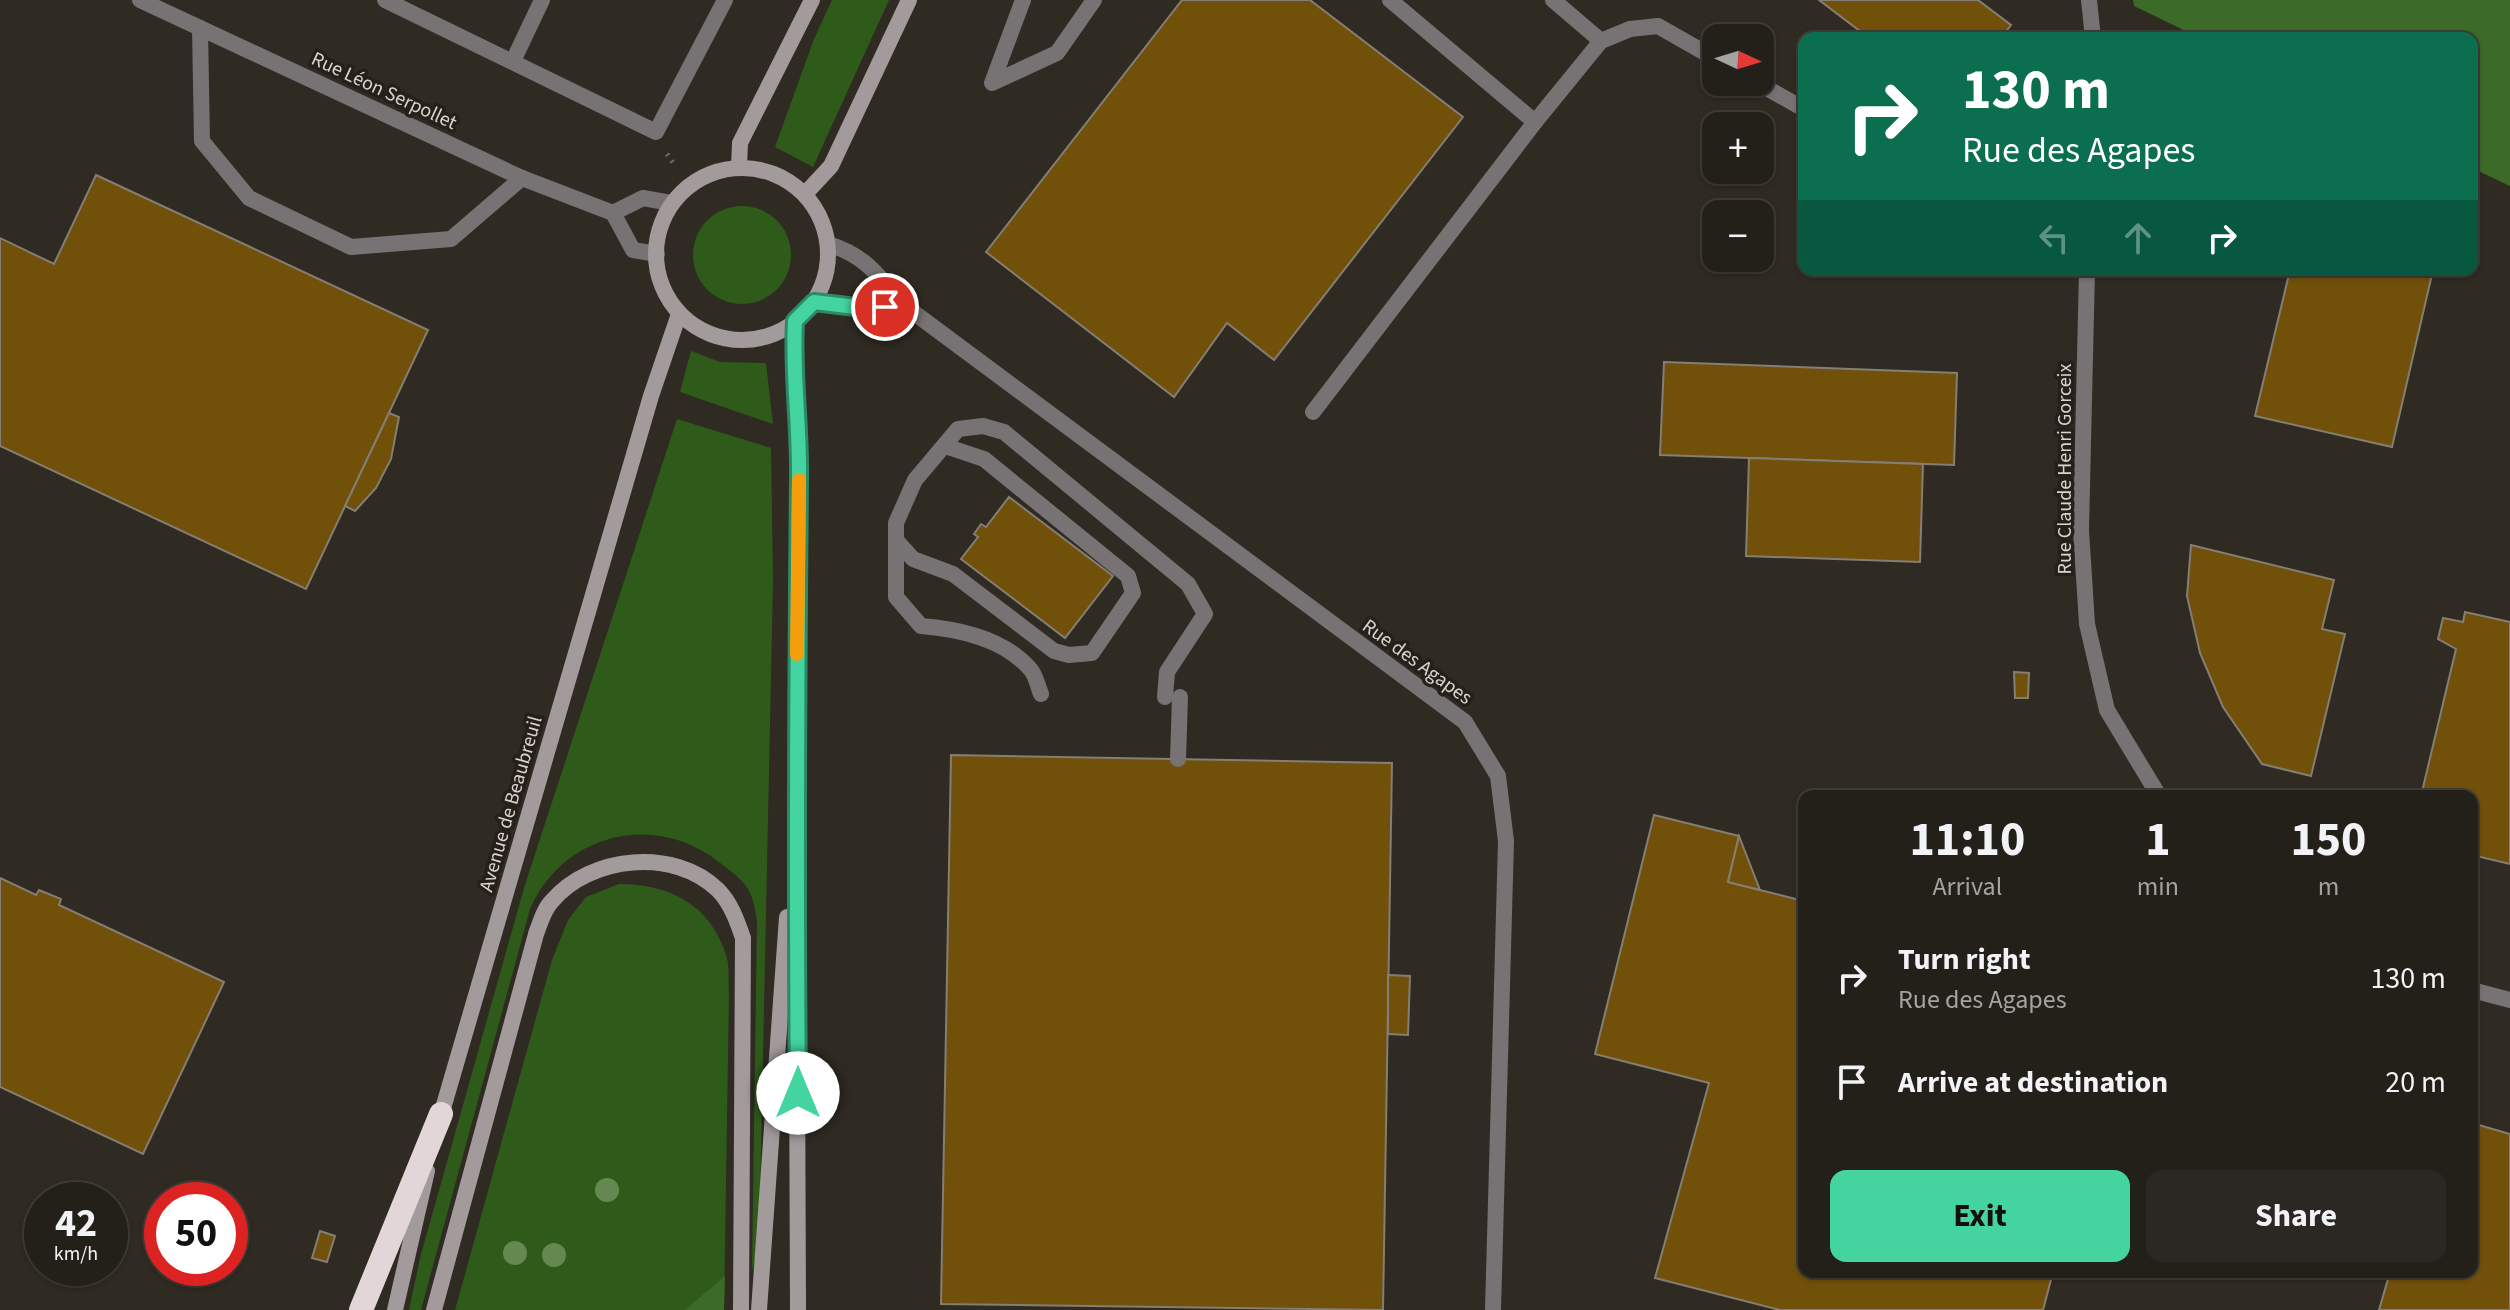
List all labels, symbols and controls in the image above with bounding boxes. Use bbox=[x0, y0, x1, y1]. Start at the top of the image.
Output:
north arrow bbox=[1702, 24, 1774, 96]
map controls bbox=[1702, 24, 1774, 272]
street label: Rue Léon Serpollet bbox=[307, 45, 462, 137]
text: 130 m bbox=[1962, 51, 2110, 130]
icon: right bbox=[1830, 64, 1934, 168]
button: + bbox=[1702, 112, 1774, 184]
text: Rue des Agapes bbox=[1962, 125, 2195, 176]
button: − bbox=[1702, 200, 1774, 272]
icon: left bbox=[2032, 216, 2076, 260]
icon: ahead bbox=[2116, 216, 2160, 260]
icon: right bbox=[2200, 216, 2244, 260]
pin bbox=[851, 273, 919, 341]
icon: arrive bbox=[863, 285, 907, 329]
street label: Rue Claude Henri Gorceix bbox=[2051, 364, 2079, 574]
street label: Rue des Agapes bbox=[1356, 613, 1478, 711]
street label: Avenue de Beaubreuil bbox=[473, 713, 549, 895]
text: 11:10 bbox=[1909, 806, 2025, 874]
text: 1 bbox=[2145, 806, 2171, 874]
text: 150 bbox=[2290, 806, 2366, 874]
text: Arrival bbox=[1932, 868, 2002, 905]
text: min bbox=[2137, 868, 2179, 905]
text: m bbox=[2318, 868, 2339, 905]
text: Turn right bbox=[1898, 938, 2030, 981]
icon: right bbox=[1830, 956, 1874, 1000]
text: 130 m bbox=[2370, 957, 2446, 1000]
text: Rue des Agapes bbox=[1898, 981, 2067, 1018]
position arrow bbox=[756, 1051, 840, 1135]
icon: arrive bbox=[1830, 1060, 1874, 1104]
text: Arrive at destination bbox=[1898, 1061, 2168, 1104]
text: 20 m bbox=[2385, 1061, 2446, 1104]
button: Exit bbox=[1830, 1170, 2130, 1262]
button: Share bbox=[2146, 1170, 2446, 1262]
speed limit sign: 50 bbox=[144, 1182, 248, 1286]
text: 42 bbox=[55, 1195, 97, 1252]
text: km/h bbox=[54, 1240, 98, 1268]

